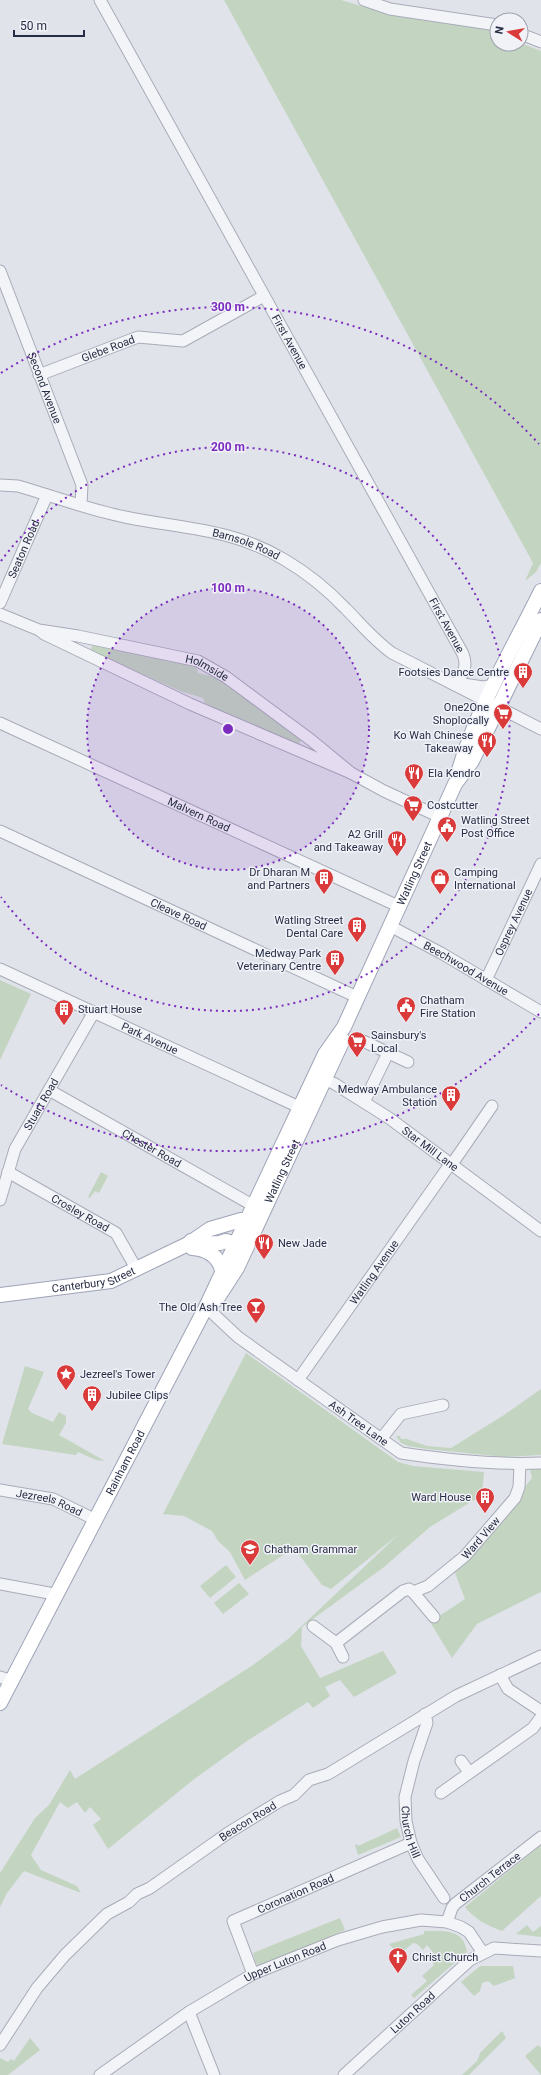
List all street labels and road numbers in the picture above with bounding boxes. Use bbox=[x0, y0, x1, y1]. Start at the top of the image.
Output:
street label: First Avenue bbox=[269, 312, 310, 372]
street label: Glebe Road bbox=[80, 332, 137, 365]
street label: Second Avenue bbox=[25, 350, 64, 425]
street label: Seaton Road bbox=[5, 518, 42, 580]
street label: Barnsole Road bbox=[211, 526, 282, 562]
street label: First Avenue bbox=[427, 596, 467, 655]
street label: Holmside bbox=[184, 652, 231, 684]
street label: Malvern Road bbox=[166, 795, 232, 834]
street label: Watling Street bbox=[394, 839, 435, 907]
street label: Osprey Avenue bbox=[492, 886, 535, 958]
street label: Cleave Road bbox=[148, 895, 209, 933]
street label: Beechwood Avenue bbox=[421, 938, 511, 998]
street label: Park Avenue bbox=[119, 1019, 180, 1057]
street label: Stuart Road bbox=[21, 1076, 61, 1132]
street label: Star Mill Lane bbox=[400, 1124, 461, 1174]
street label: Chester Road bbox=[120, 1126, 184, 1170]
street label: Watling Street bbox=[262, 1137, 303, 1205]
street label: Crosley Road bbox=[49, 1191, 112, 1234]
street label: Watling Avenue bbox=[347, 1237, 401, 1307]
street label: Canterbury Street bbox=[51, 1264, 138, 1295]
street label: Ash Tree Lane bbox=[327, 1397, 391, 1448]
street label: Rainham Road bbox=[103, 1428, 147, 1497]
street label: Jezreels Road bbox=[15, 1486, 84, 1519]
street label: Ward View bbox=[459, 1513, 503, 1562]
street label: Beacon Road bbox=[217, 1798, 279, 1844]
street label: Church Hill bbox=[399, 1806, 423, 1860]
street label: Church Terrace bbox=[457, 1849, 523, 1905]
street label: Coronation Road bbox=[255, 1871, 336, 1916]
street label: Upper Luton Road bbox=[242, 1939, 328, 1984]
street label: Luton Road bbox=[388, 1989, 438, 2036]

